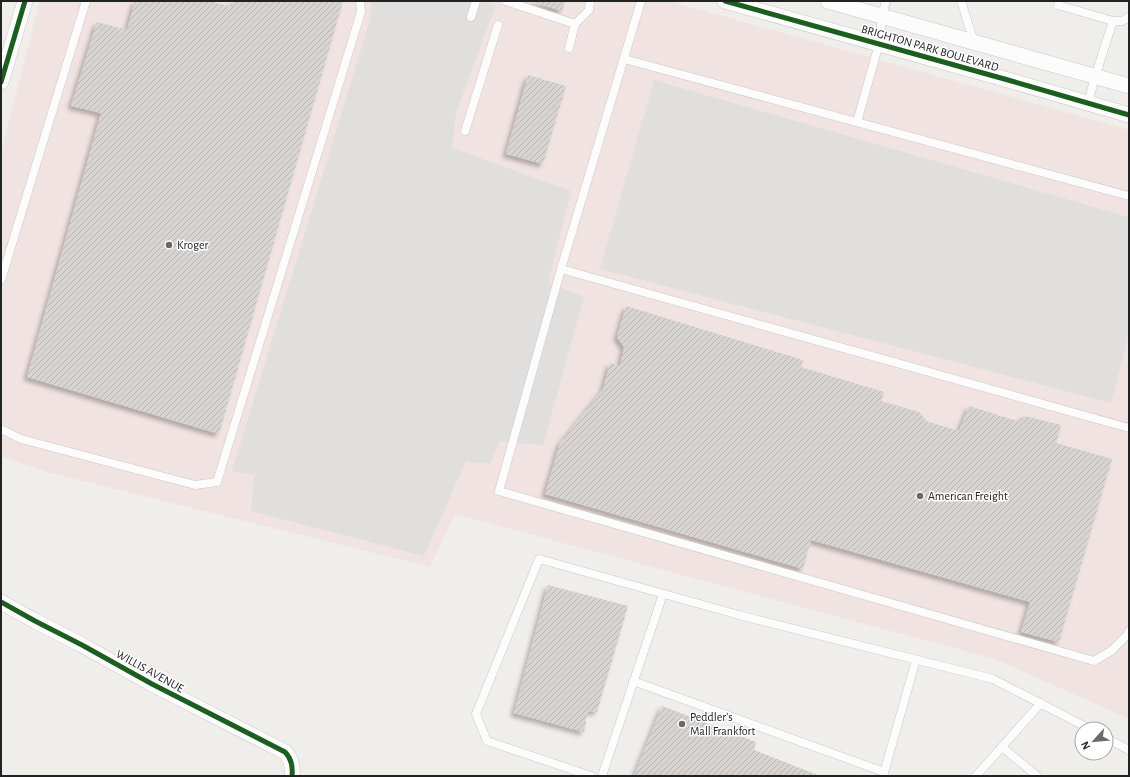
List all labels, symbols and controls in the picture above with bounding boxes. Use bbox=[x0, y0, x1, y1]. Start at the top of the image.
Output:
street label: BRIGHTON PARK BOULEVARD bbox=[860, 23, 1000, 73]
place label: Kroger bbox=[177, 239, 209, 251]
marker: Kroger bbox=[164, 240, 174, 250]
place label: American Freight bbox=[928, 490, 1008, 502]
marker: American Freight bbox=[915, 491, 925, 501]
street label: WILLIS AVENUE bbox=[114, 647, 186, 695]
place label: Peddler's Mall Frankfort bbox=[690, 711, 755, 737]
marker: Peddler's Mall Frankfort bbox=[677, 719, 687, 729]
north arrow bbox=[1074, 721, 1114, 761]
text: N bbox=[1079, 739, 1092, 751]

